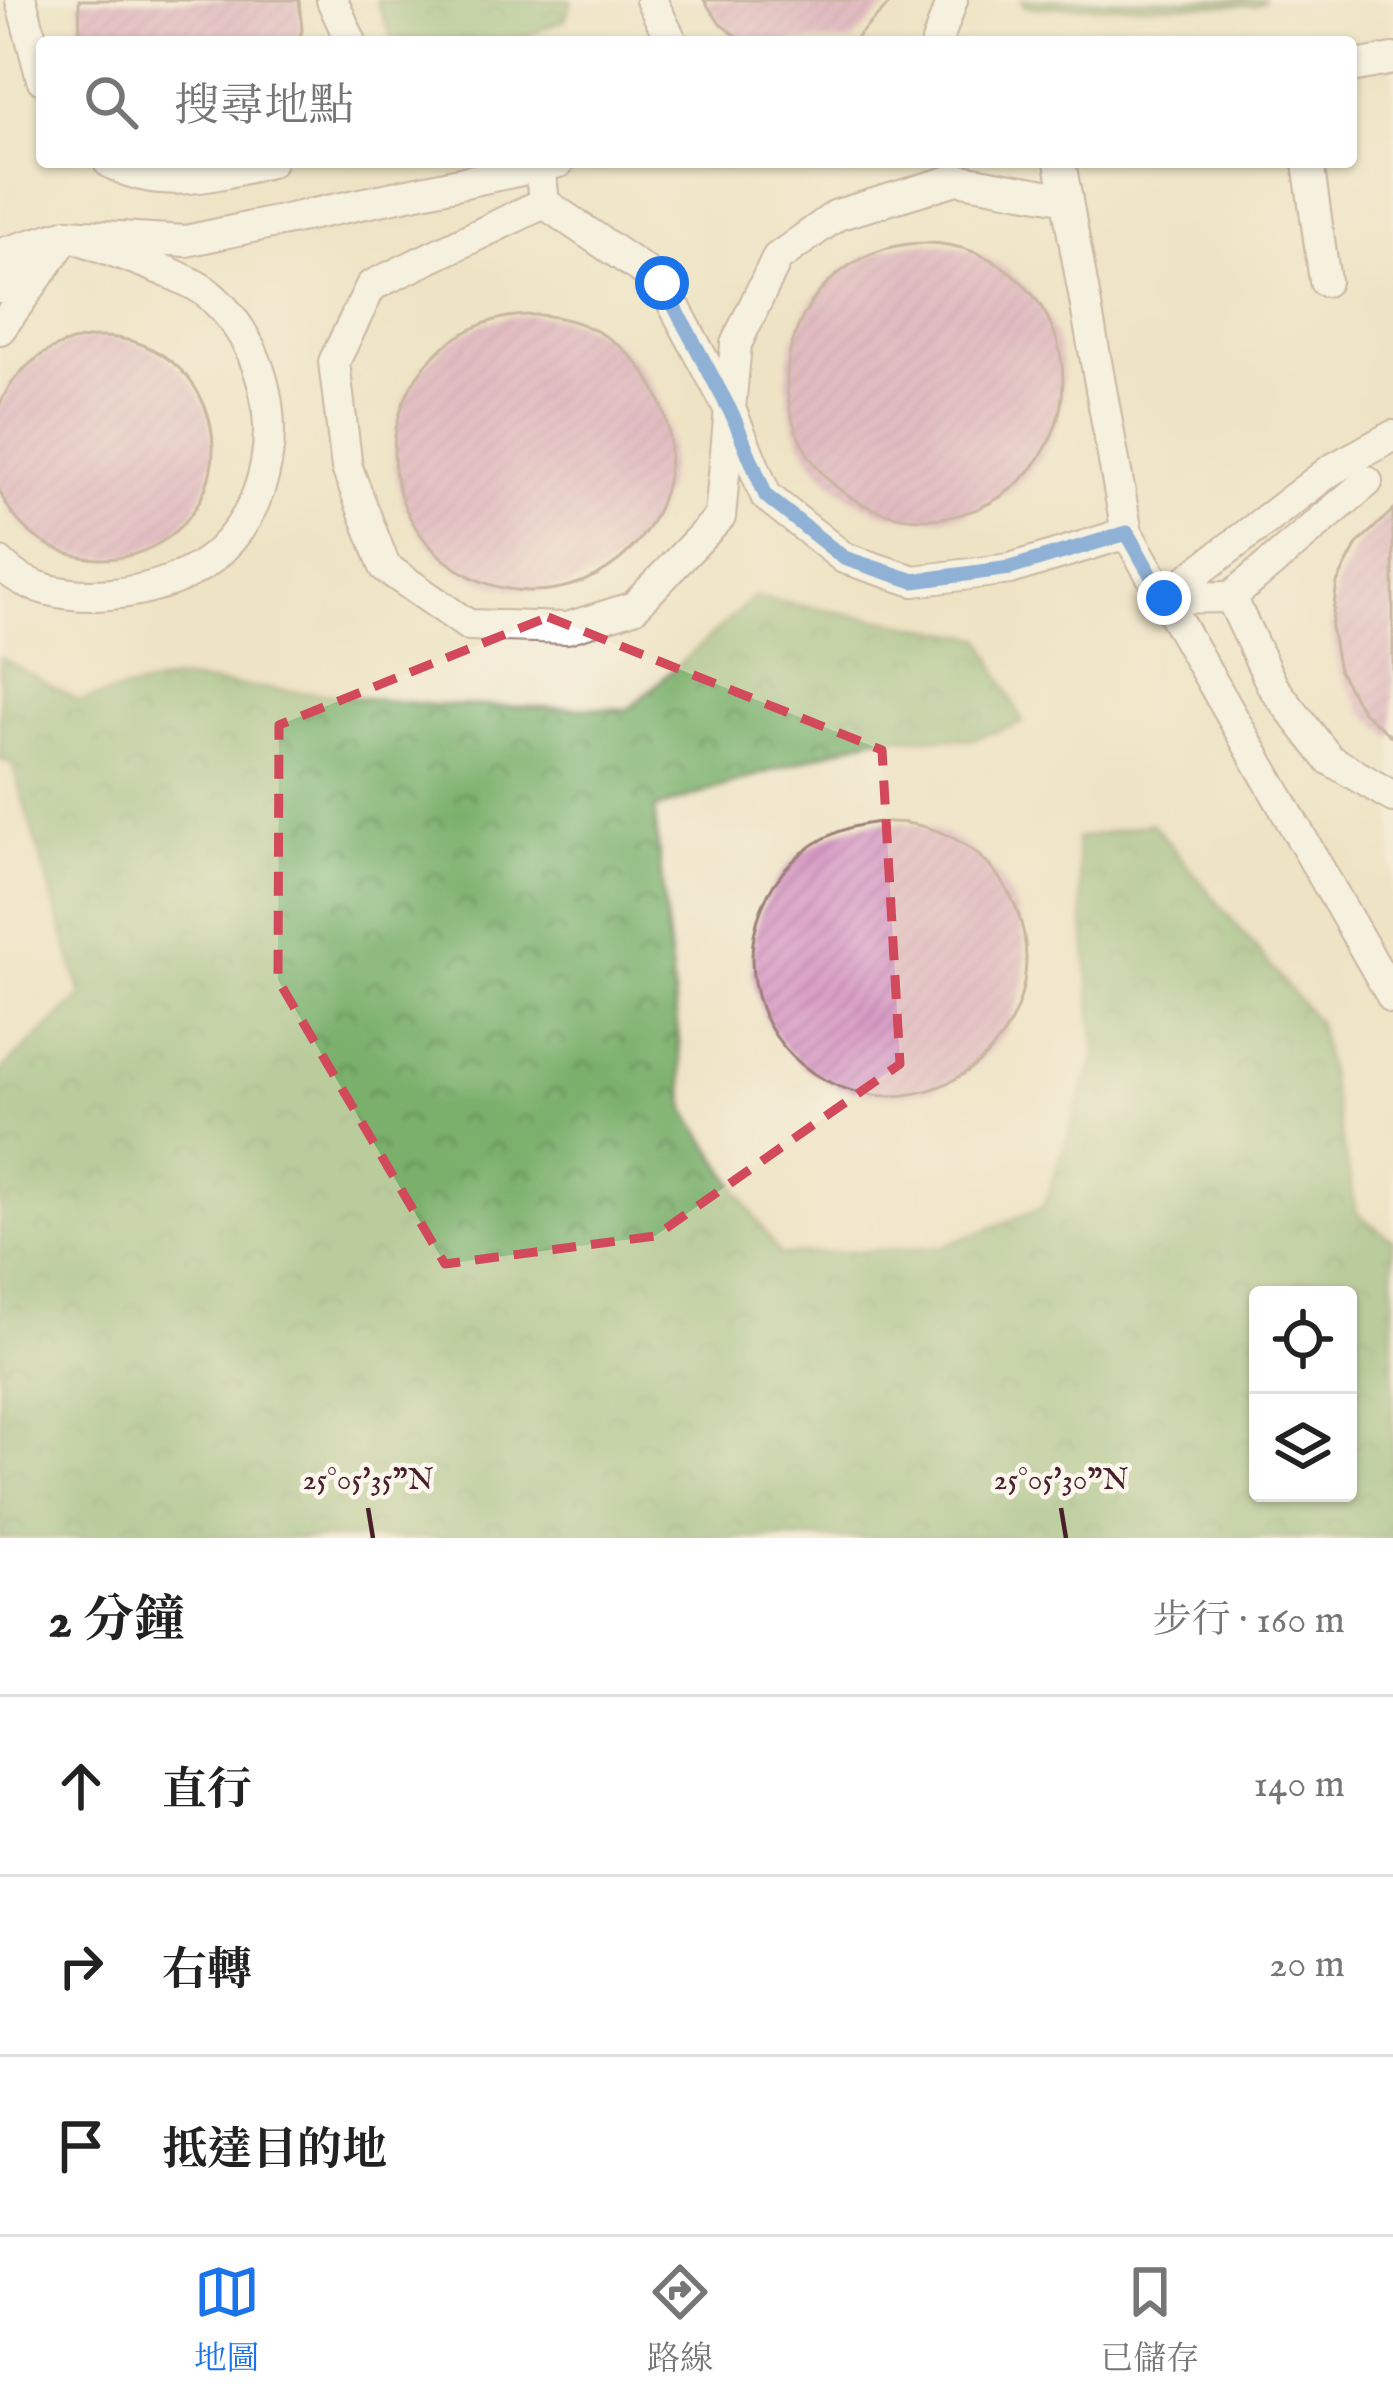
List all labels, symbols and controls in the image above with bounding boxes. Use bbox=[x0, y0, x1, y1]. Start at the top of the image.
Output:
search box bbox=[36, 36, 1357, 168]
icon: search bbox=[78, 69, 144, 135]
text: 搜尋地點 bbox=[174, 79, 354, 136]
route start bbox=[635, 256, 689, 310]
route end bbox=[1137, 571, 1191, 625]
map controls bbox=[1249, 1286, 1357, 1502]
button: locate bbox=[1249, 1286, 1357, 1394]
button: layers bbox=[1249, 1394, 1357, 1502]
text: 25°05'35"N bbox=[302, 1462, 434, 1500]
text: 25°05'30"N bbox=[993, 1462, 1129, 1500]
text: 2 分鐘 bbox=[48, 1590, 185, 1655]
text: 步行 · 160 m bbox=[1153, 1597, 1345, 1646]
icon: ahead bbox=[48, 1753, 114, 1819]
text: 140 m bbox=[1254, 1761, 1345, 1810]
text: 直行 bbox=[162, 1763, 252, 1820]
icon: right bbox=[48, 1933, 114, 1999]
text: 20 m bbox=[1269, 1941, 1345, 1990]
text: 右轉 bbox=[162, 1943, 252, 2000]
icon: arrive bbox=[48, 2113, 114, 2179]
text: 抵達目的地 bbox=[162, 2123, 387, 2180]
tab: 地圖 bbox=[194, 2259, 260, 2381]
tab: 路線 bbox=[647, 2259, 713, 2381]
tab: 已儲存 bbox=[1100, 2259, 1199, 2381]

